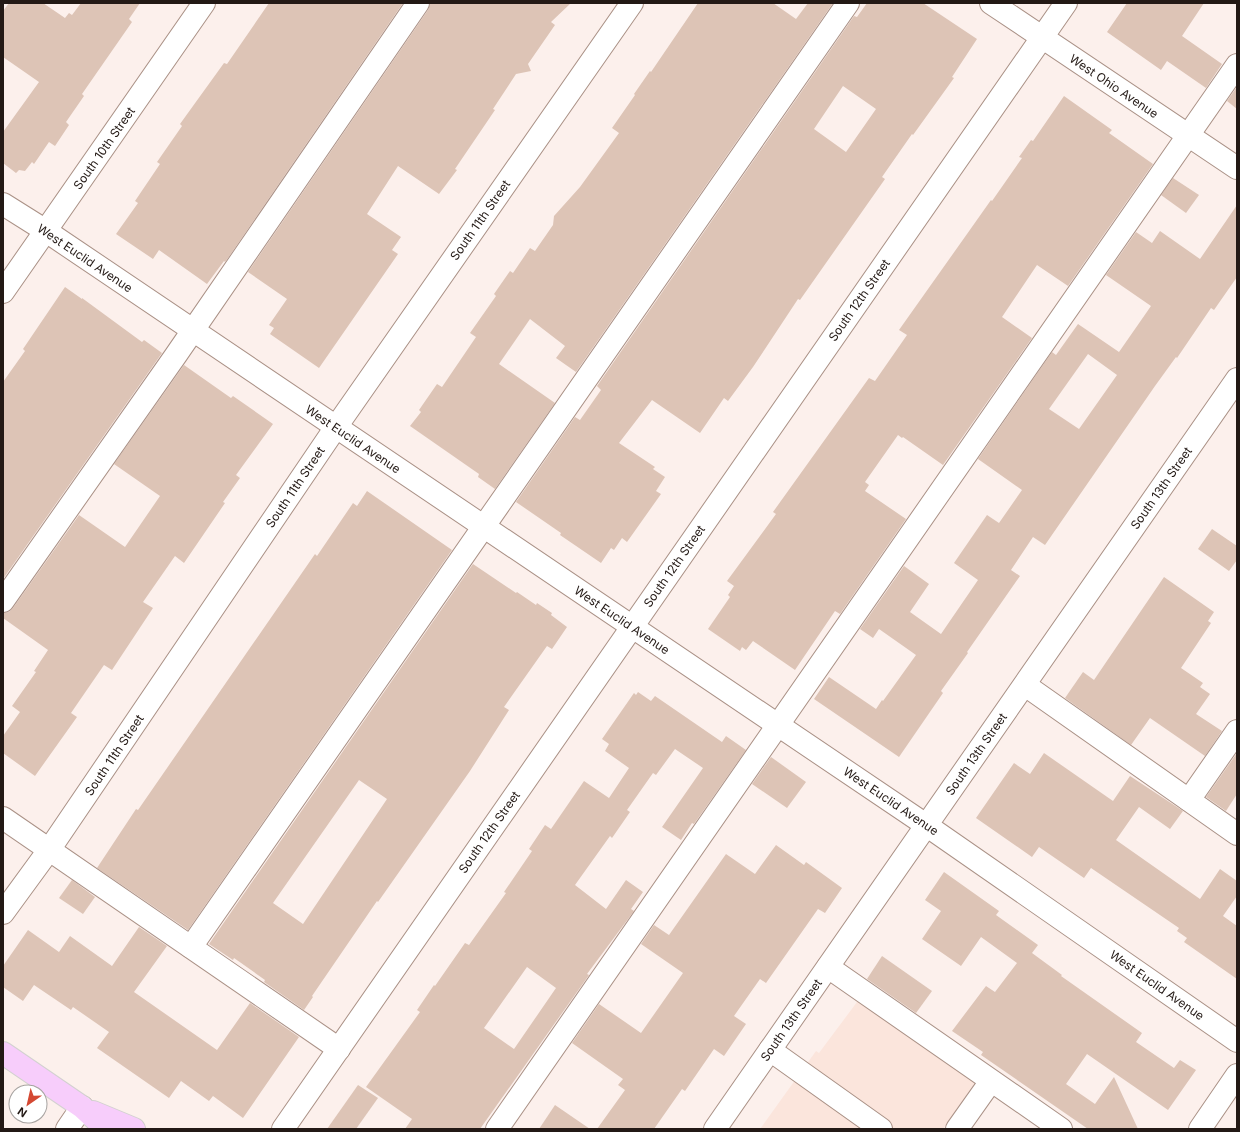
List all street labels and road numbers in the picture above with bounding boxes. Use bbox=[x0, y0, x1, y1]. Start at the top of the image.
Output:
street label: West Ohio Avenue bbox=[1067, 51, 1161, 121]
street label: South 10th Street bbox=[70, 104, 138, 192]
street label: South 11th Street bbox=[447, 177, 513, 263]
street label: West Euclid Avenue bbox=[35, 221, 135, 295]
street label: South 12th Street bbox=[825, 256, 893, 344]
street label: West Euclid Avenue bbox=[303, 402, 403, 476]
street label: South 11th Street bbox=[262, 444, 328, 530]
street label: South 13th Street bbox=[1127, 444, 1195, 532]
street label: South 12th Street bbox=[640, 522, 708, 610]
street label: West Euclid Avenue bbox=[572, 583, 672, 657]
street label: South 13th Street bbox=[942, 710, 1010, 798]
street label: South 11th Street bbox=[81, 712, 147, 798]
street label: West Euclid Avenue bbox=[841, 764, 941, 838]
street label: South 12th Street bbox=[455, 788, 523, 876]
street label: West Euclid Avenue bbox=[1107, 947, 1207, 1023]
street label: South 13th Street bbox=[757, 976, 825, 1064]

